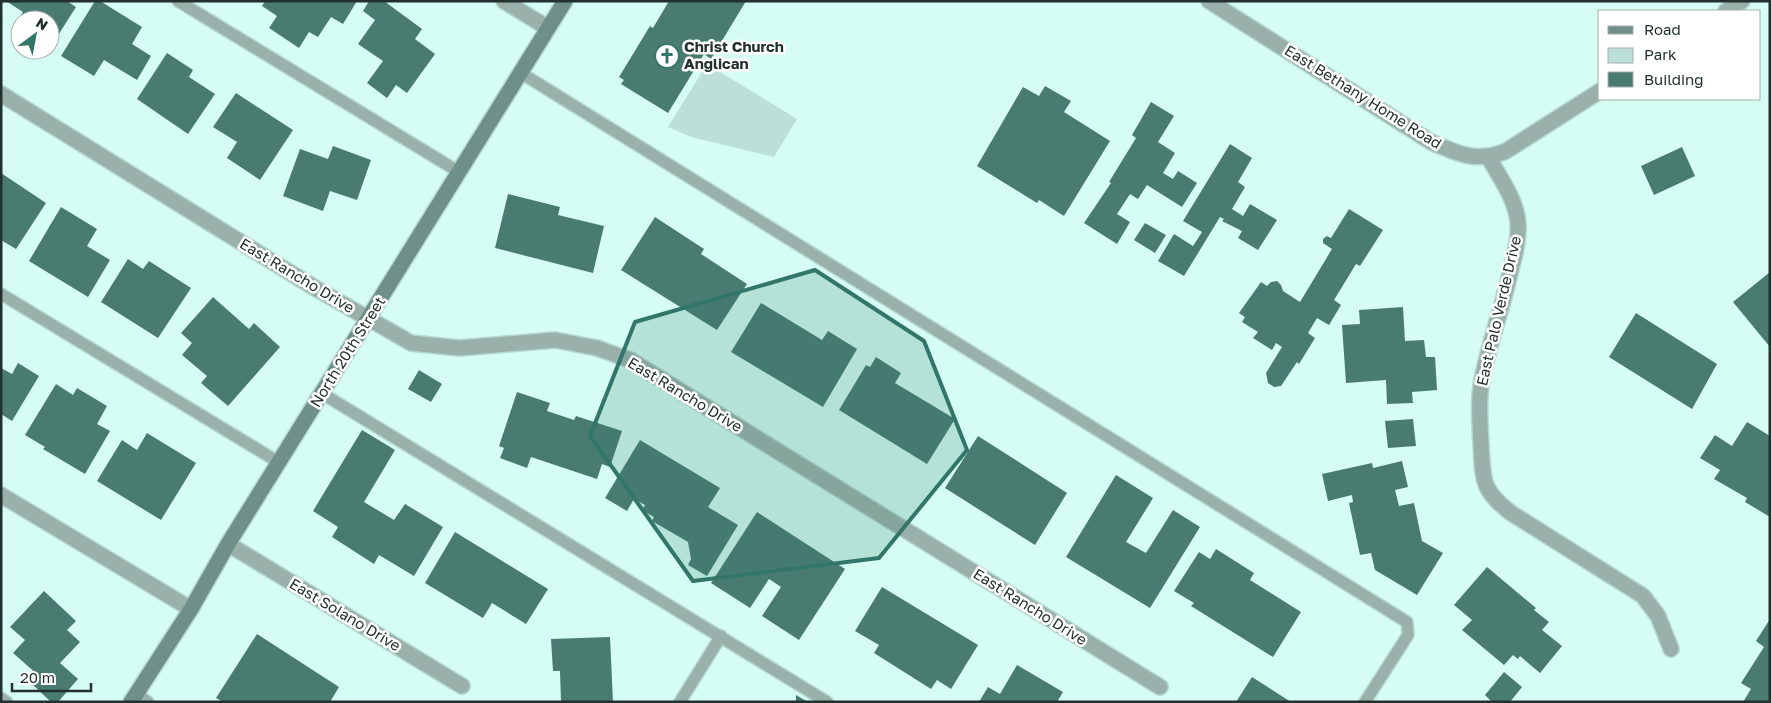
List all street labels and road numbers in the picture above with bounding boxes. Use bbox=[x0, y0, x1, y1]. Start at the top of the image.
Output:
street label: East Bethany Home Road bbox=[1282, 40, 1445, 152]
street label: East Rancho Drive bbox=[237, 234, 358, 317]
street label: East Palo Verde Drive bbox=[1472, 234, 1524, 387]
street label: North 20th Street bbox=[306, 293, 388, 410]
street label: East Rancho Drive bbox=[625, 353, 746, 436]
street label: East Rancho Drive bbox=[971, 564, 1091, 648]
street label: East Solano Drive bbox=[287, 574, 404, 655]

